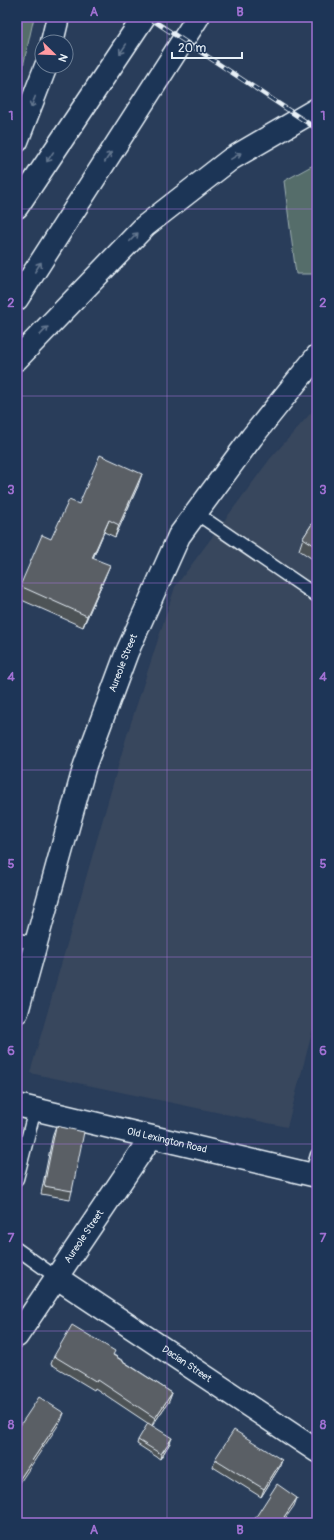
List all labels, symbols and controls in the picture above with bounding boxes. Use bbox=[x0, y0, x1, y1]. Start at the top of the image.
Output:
text: A bbox=[90, 4, 99, 20]
text: B bbox=[236, 4, 244, 20]
north arrow bbox=[34, 34, 74, 74]
scale bar bbox=[172, 34, 242, 60]
text: 20 m bbox=[178, 41, 207, 56]
one-way arrow bbox=[119, 44, 127, 55]
text: N bbox=[55, 52, 70, 64]
one-way arrow bbox=[28, 96, 36, 108]
text: 1 bbox=[8, 108, 14, 124]
text: 1 bbox=[320, 108, 326, 124]
one-way arrow bbox=[46, 152, 54, 163]
one-way arrow bbox=[104, 152, 112, 163]
one-way arrow bbox=[230, 152, 242, 160]
one-way arrow bbox=[129, 232, 139, 242]
one-way arrow bbox=[34, 261, 42, 272]
text: 2 bbox=[7, 295, 15, 311]
text: 2 bbox=[319, 295, 327, 311]
one-way arrow bbox=[39, 326, 49, 336]
text: 3 bbox=[7, 482, 15, 498]
text: 3 bbox=[319, 482, 327, 498]
street label: Aureole Street bbox=[107, 631, 141, 694]
text: 4 bbox=[7, 669, 15, 685]
text: 4 bbox=[319, 669, 327, 685]
text: 5 bbox=[7, 856, 15, 872]
text: 5 bbox=[319, 856, 327, 872]
text: 6 bbox=[7, 1043, 15, 1059]
text: 6 bbox=[319, 1043, 327, 1059]
street label: Old Lexington Road bbox=[126, 1125, 208, 1156]
street label: Aureole Street bbox=[62, 1207, 107, 1265]
text: 7 bbox=[8, 1230, 15, 1246]
text: 7 bbox=[320, 1230, 327, 1246]
street label: Dacian Street bbox=[160, 1343, 215, 1385]
text: 8 bbox=[8, 1417, 15, 1433]
text: 8 bbox=[320, 1417, 327, 1433]
text: A bbox=[90, 1522, 99, 1538]
text: B bbox=[236, 1522, 244, 1538]

